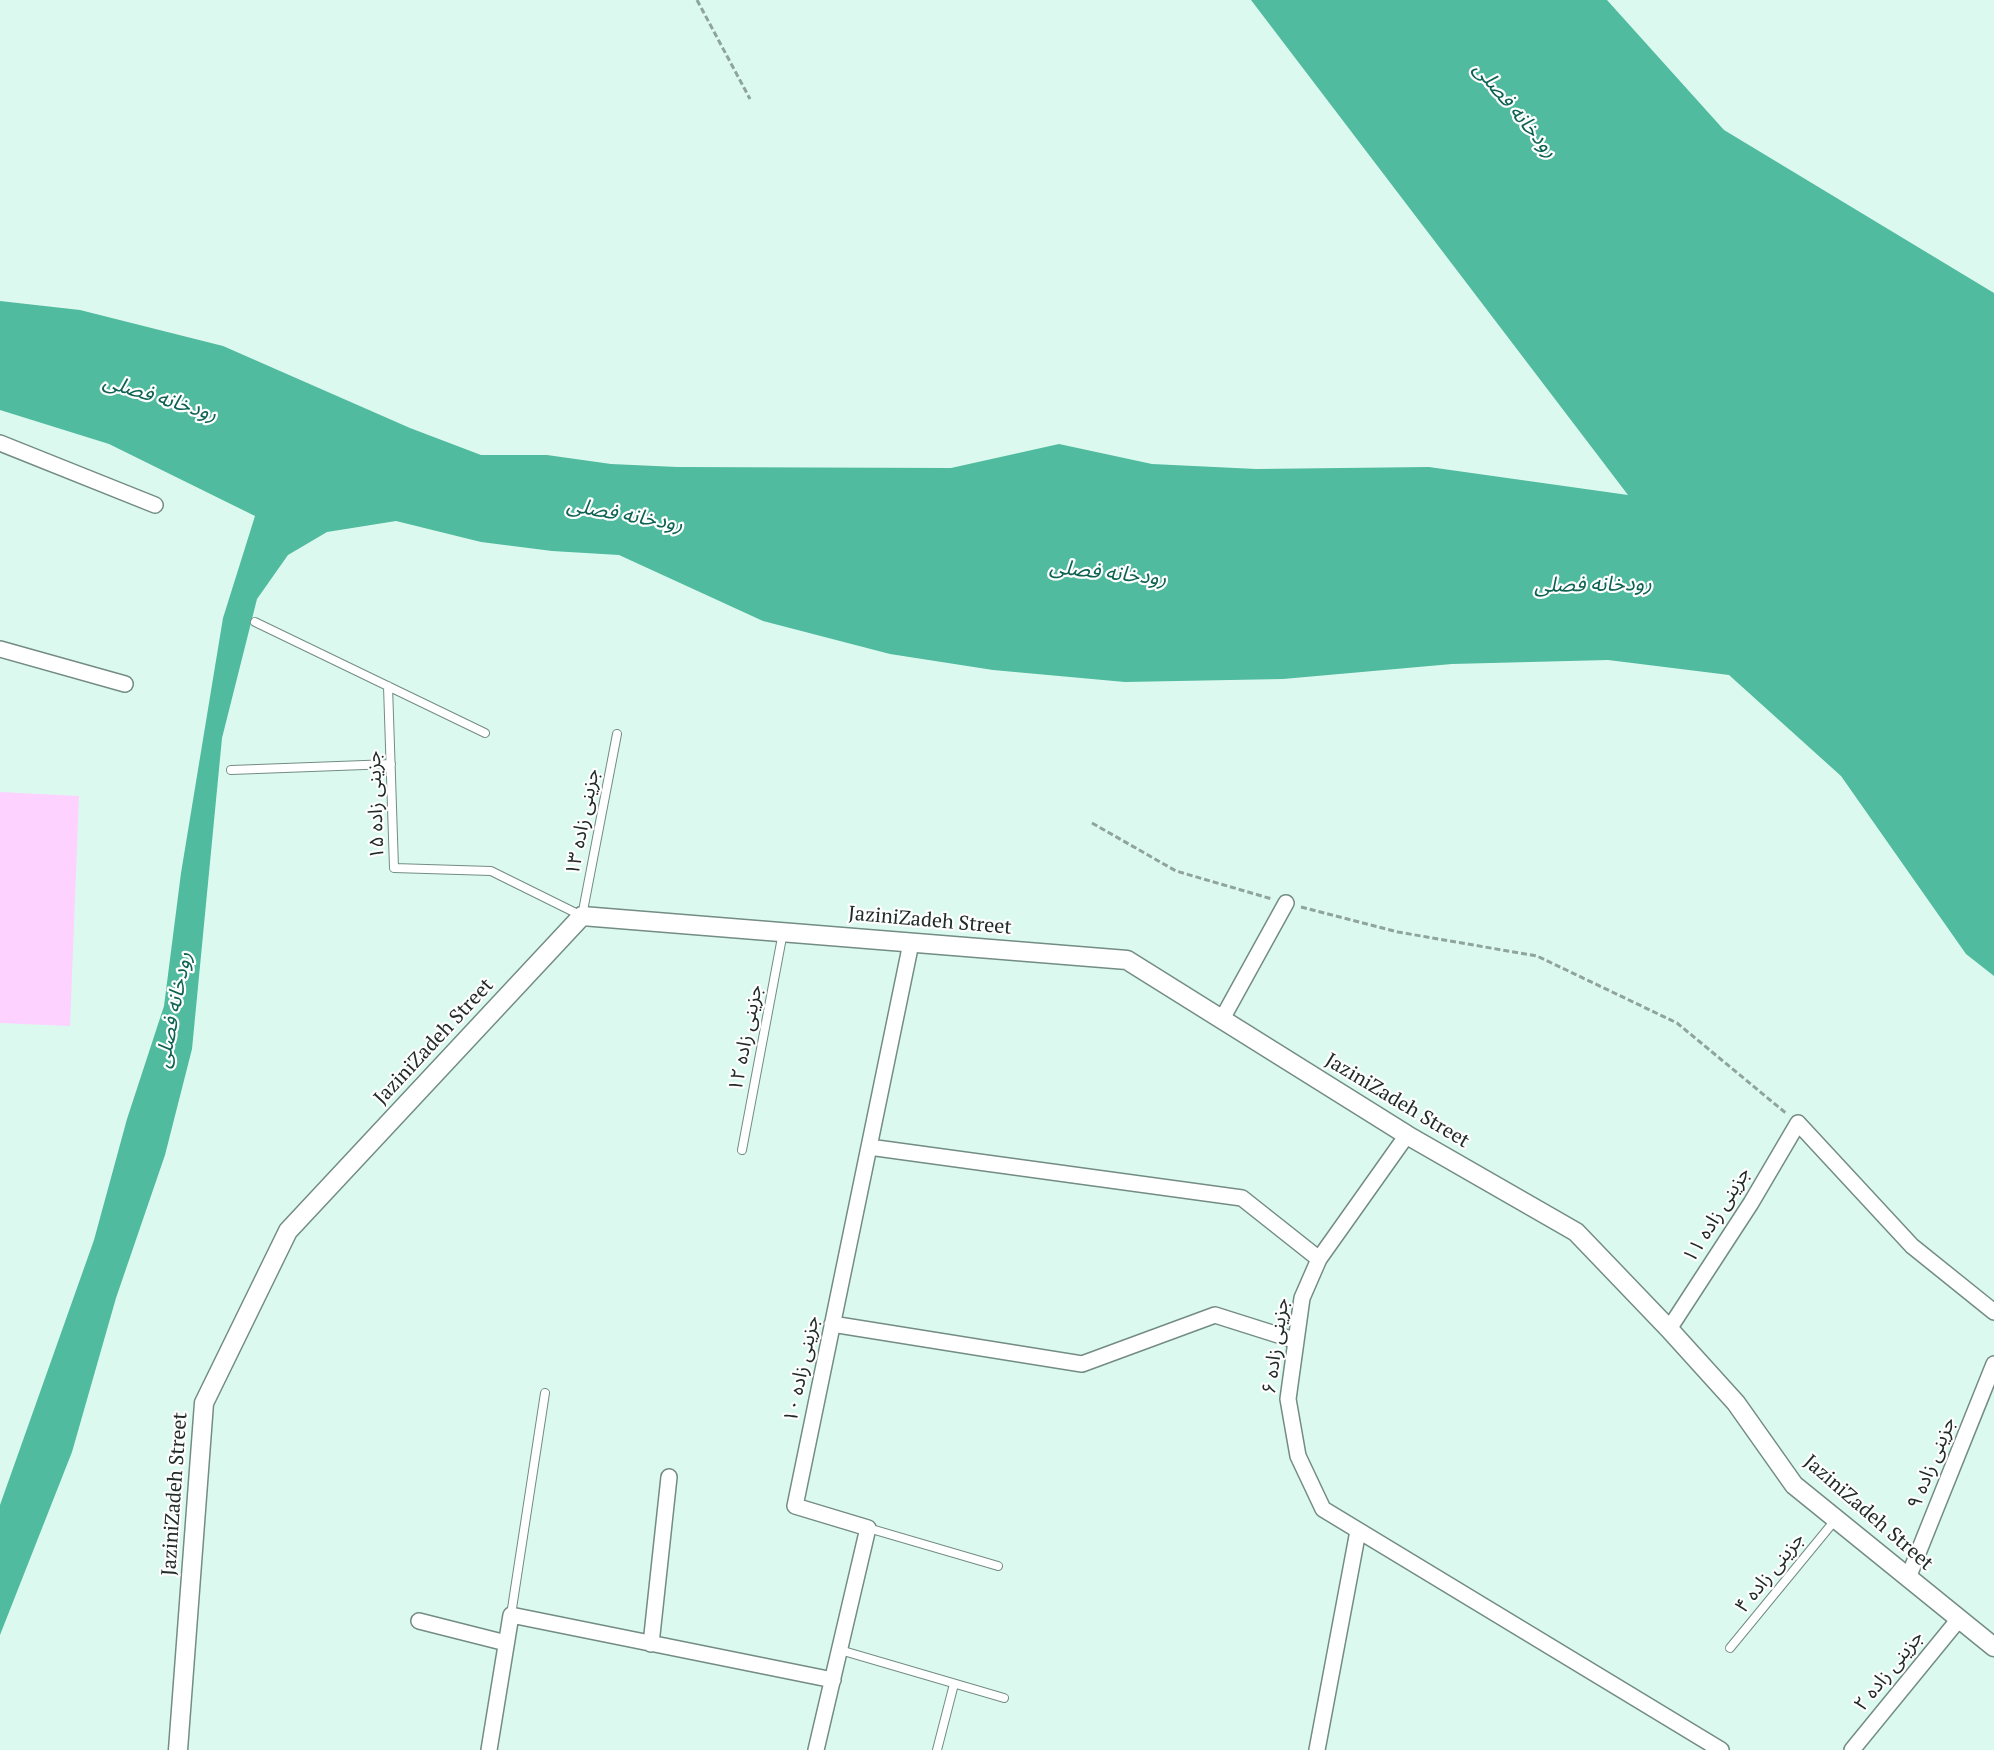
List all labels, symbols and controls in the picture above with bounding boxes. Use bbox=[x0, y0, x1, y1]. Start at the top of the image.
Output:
water label: رودخانه فصلی bbox=[1468, 57, 1562, 163]
water label: رودخانه فصلی bbox=[100, 369, 220, 427]
water label: رودخانه فصلی bbox=[565, 492, 685, 538]
water label: رودخانه فصلی bbox=[1048, 554, 1168, 592]
water label: رودخانه فصلی bbox=[1534, 571, 1652, 599]
street label: جزینی زاده ۱۵ bbox=[362, 750, 390, 860]
street label: جزینی زاده ۱۳ bbox=[561, 766, 605, 878]
street label: JaziniZadeh Street bbox=[847, 902, 1013, 940]
water label: رودخانه فصلی bbox=[150, 950, 198, 1070]
street label: JaziniZadeh Street bbox=[369, 974, 499, 1110]
street label: جزینی زاده ۱۲ bbox=[724, 982, 768, 1094]
street label: JaziniZadeh Street bbox=[1321, 1048, 1473, 1154]
street label: جزینی زاده ۱۱ bbox=[1678, 1163, 1756, 1267]
street label: جزینی زاده ۶ bbox=[1257, 1296, 1295, 1396]
street label: جزینی زاده ۱۰ bbox=[779, 1313, 825, 1425]
street label: JaziniZadeh Street bbox=[157, 1411, 193, 1577]
street label: جزینی زاده ۹ bbox=[1903, 1414, 1961, 1512]
street label: JaziniZadeh Street bbox=[1798, 1450, 1938, 1576]
street label: جزینی زاده ۴ bbox=[1730, 1528, 1810, 1618]
street label: جزینی زاده ۲ bbox=[1849, 1626, 1929, 1716]

